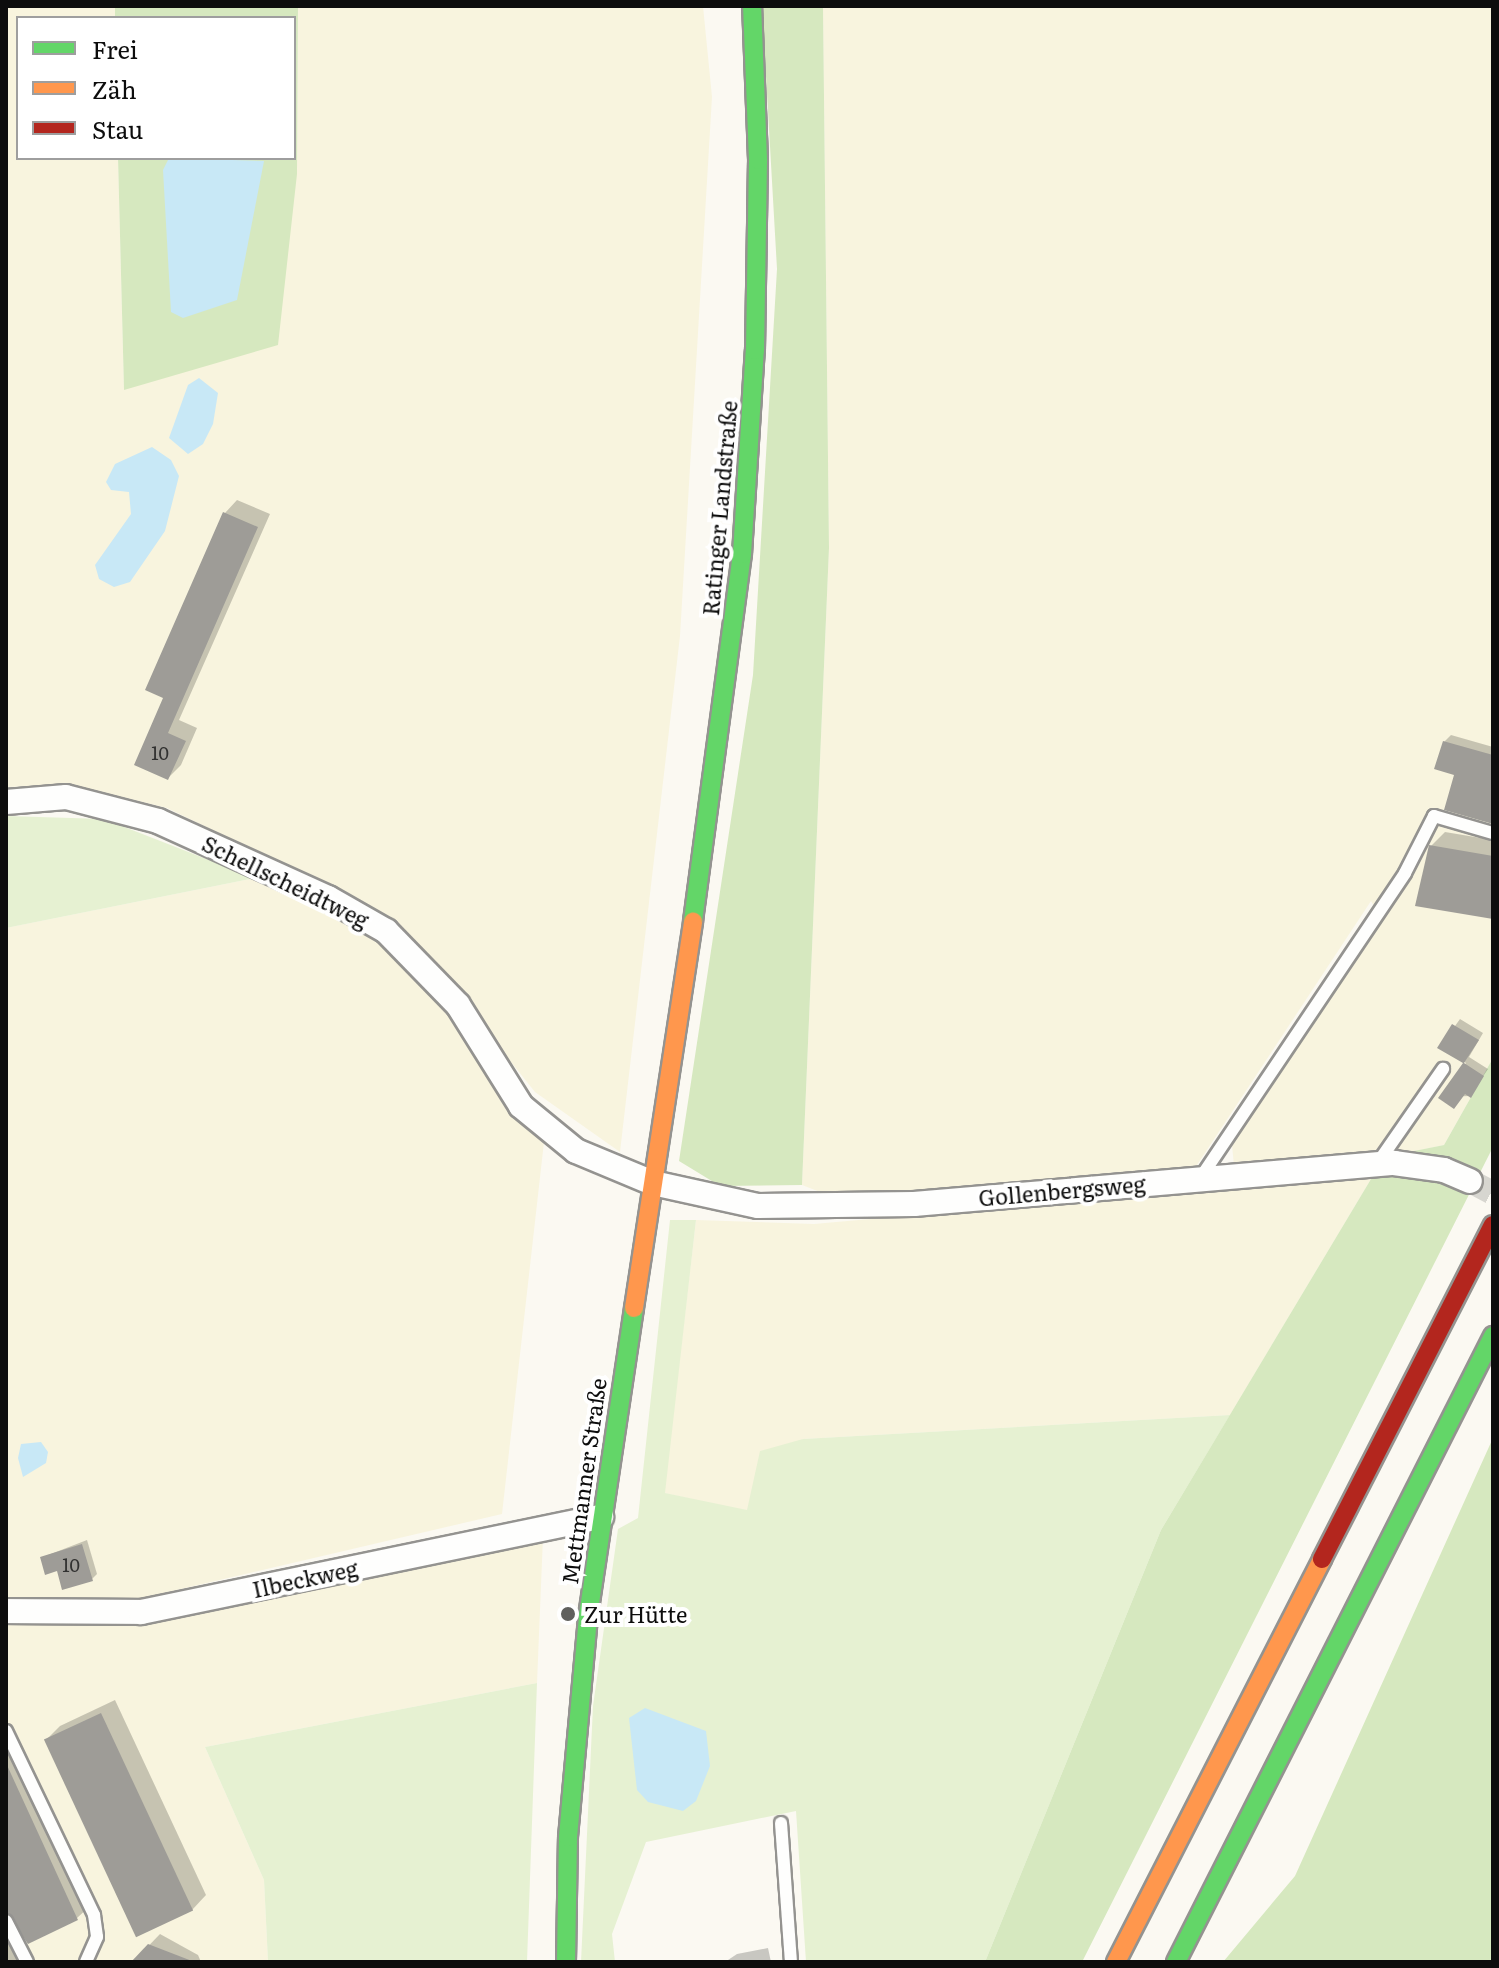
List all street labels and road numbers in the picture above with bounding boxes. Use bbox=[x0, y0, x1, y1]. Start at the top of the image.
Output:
street label: Ratinger Landstraße bbox=[696, 399, 742, 617]
street label: Schellscheidtweg bbox=[198, 829, 374, 933]
street label: Gollenbergsweg bbox=[977, 1170, 1147, 1210]
street label: Mettmanner Straße bbox=[555, 1376, 611, 1586]
street label: Ilbeckweg bbox=[250, 1554, 360, 1602]

